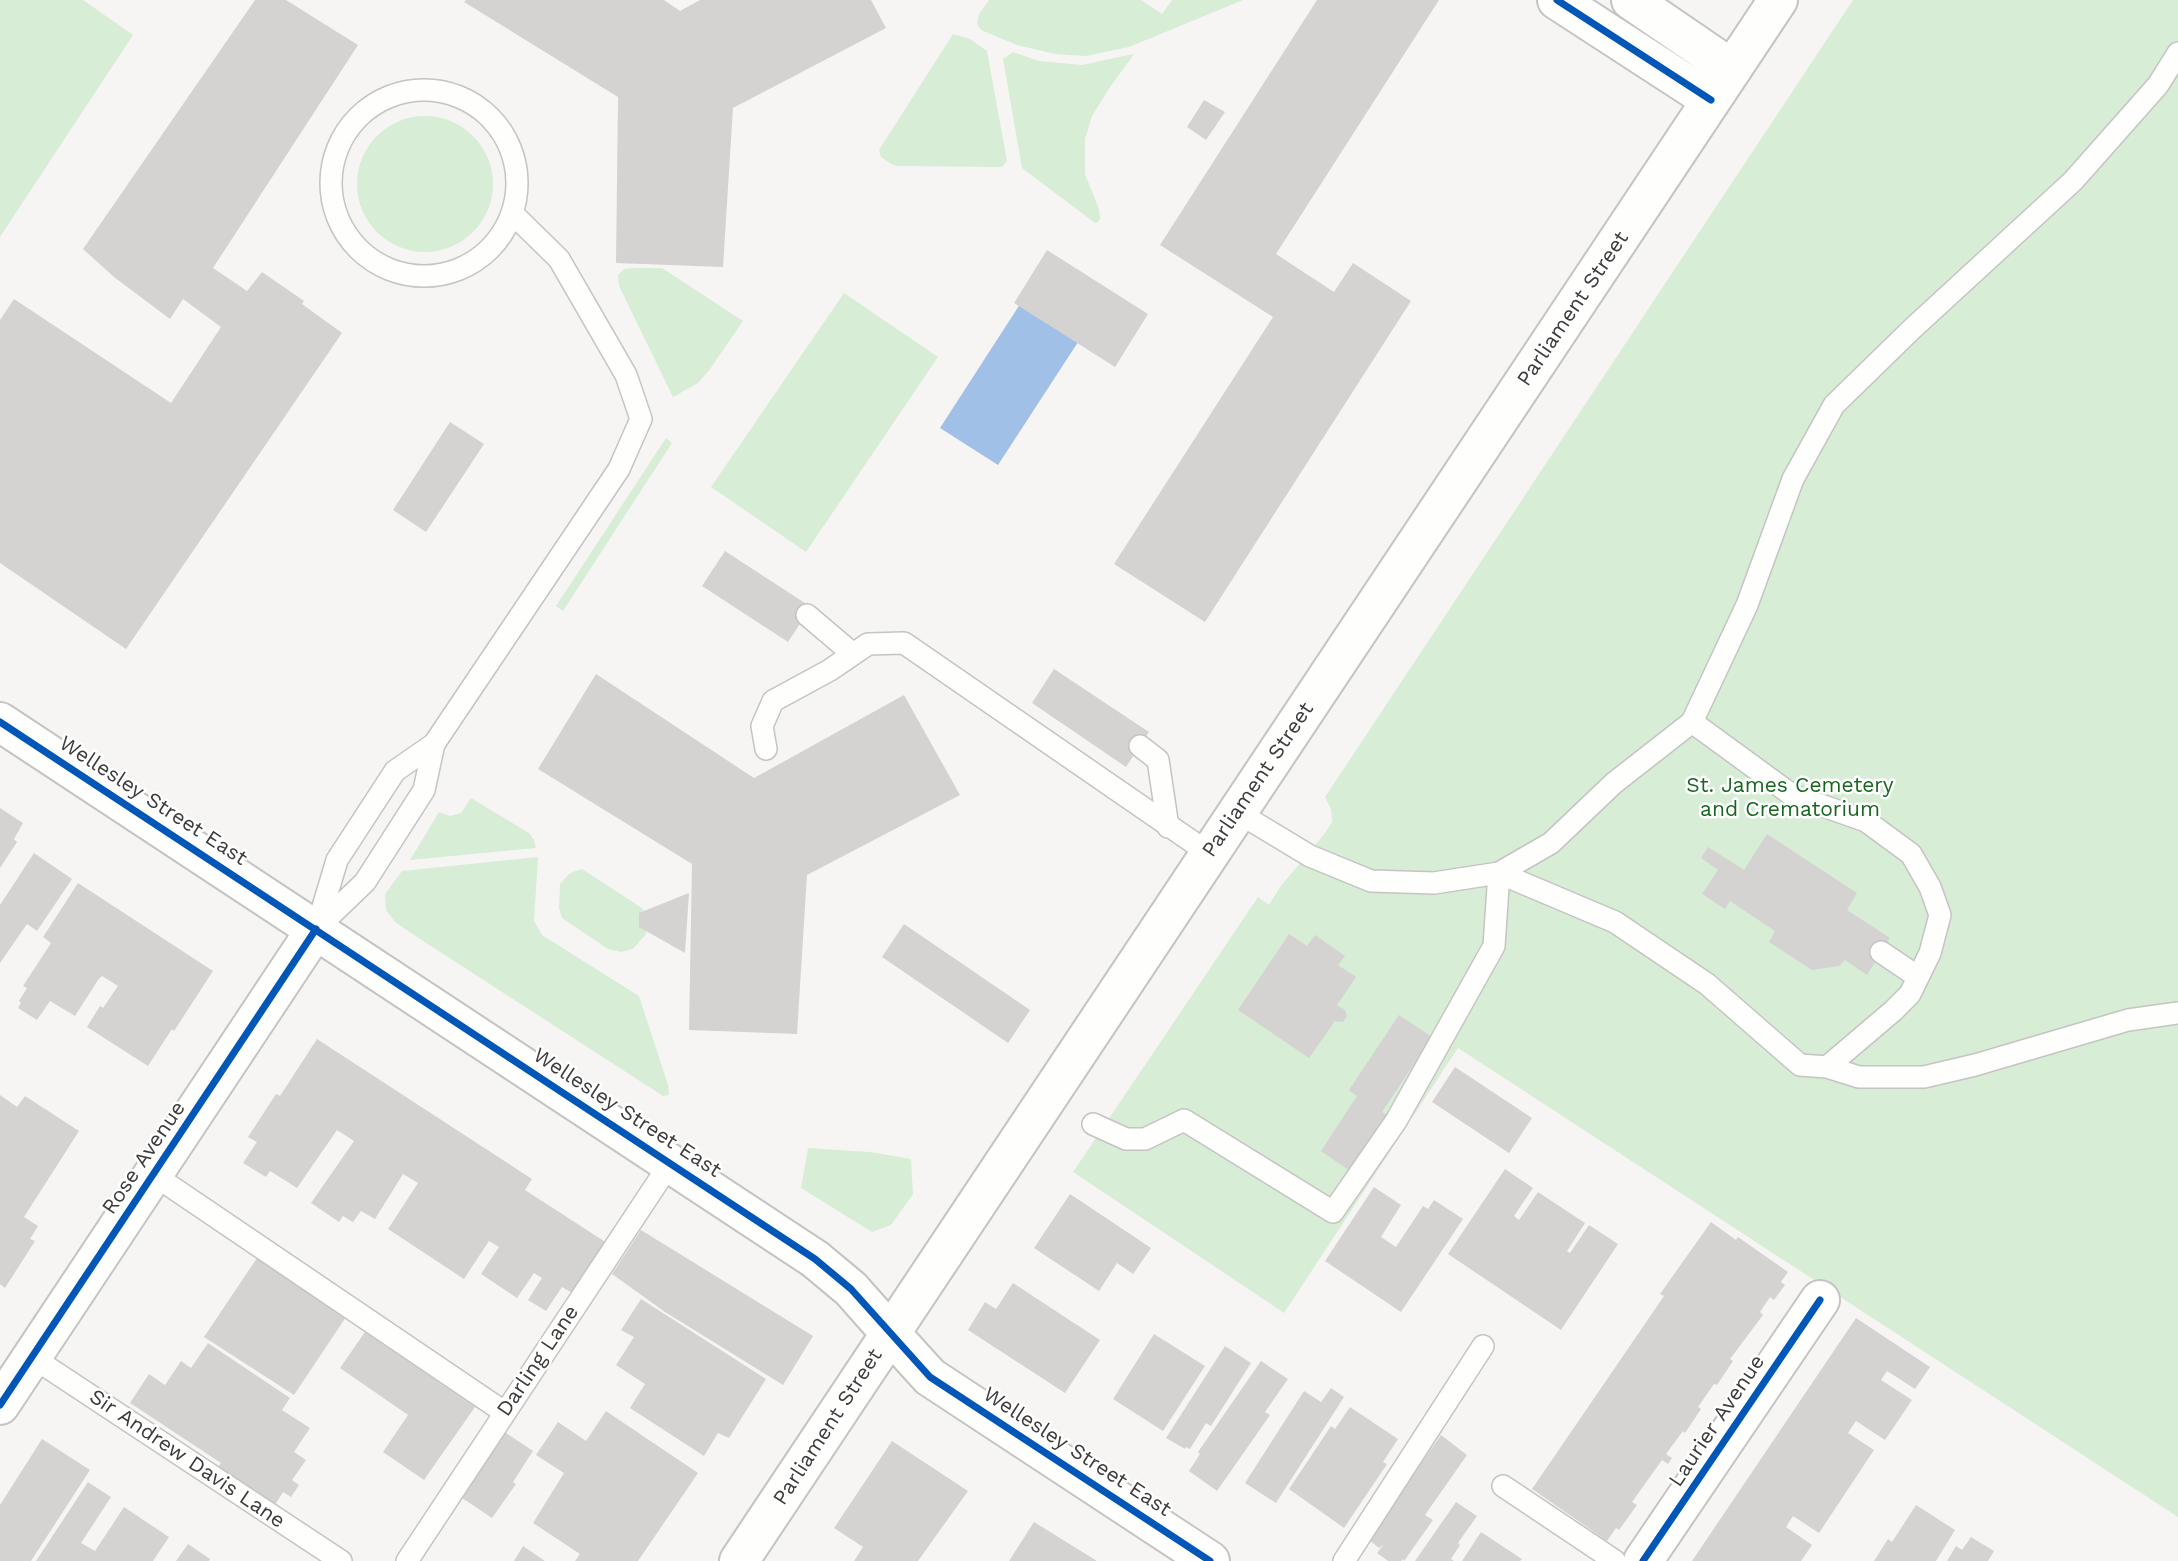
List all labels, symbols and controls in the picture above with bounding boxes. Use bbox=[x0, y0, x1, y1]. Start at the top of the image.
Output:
street label: Parliament Street bbox=[1512, 227, 1634, 391]
street label: Parliament Street bbox=[1197, 698, 1319, 862]
street label: Wellesley Street East bbox=[54, 731, 252, 871]
park label: St. James Cemetery and Crematorium bbox=[1686, 773, 1894, 823]
street label: Wellesley Street East bbox=[528, 1043, 726, 1183]
street label: Rose Avenue bbox=[97, 1097, 191, 1219]
street label: Darling Lane bbox=[492, 1301, 584, 1421]
street label: Parliament Street bbox=[768, 1344, 888, 1510]
street label: Laurier Avenue bbox=[1664, 1350, 1770, 1492]
street label: Wellesley Street East bbox=[978, 1382, 1176, 1522]
street label: Sir Andrew Davis Lane bbox=[84, 1384, 290, 1534]

